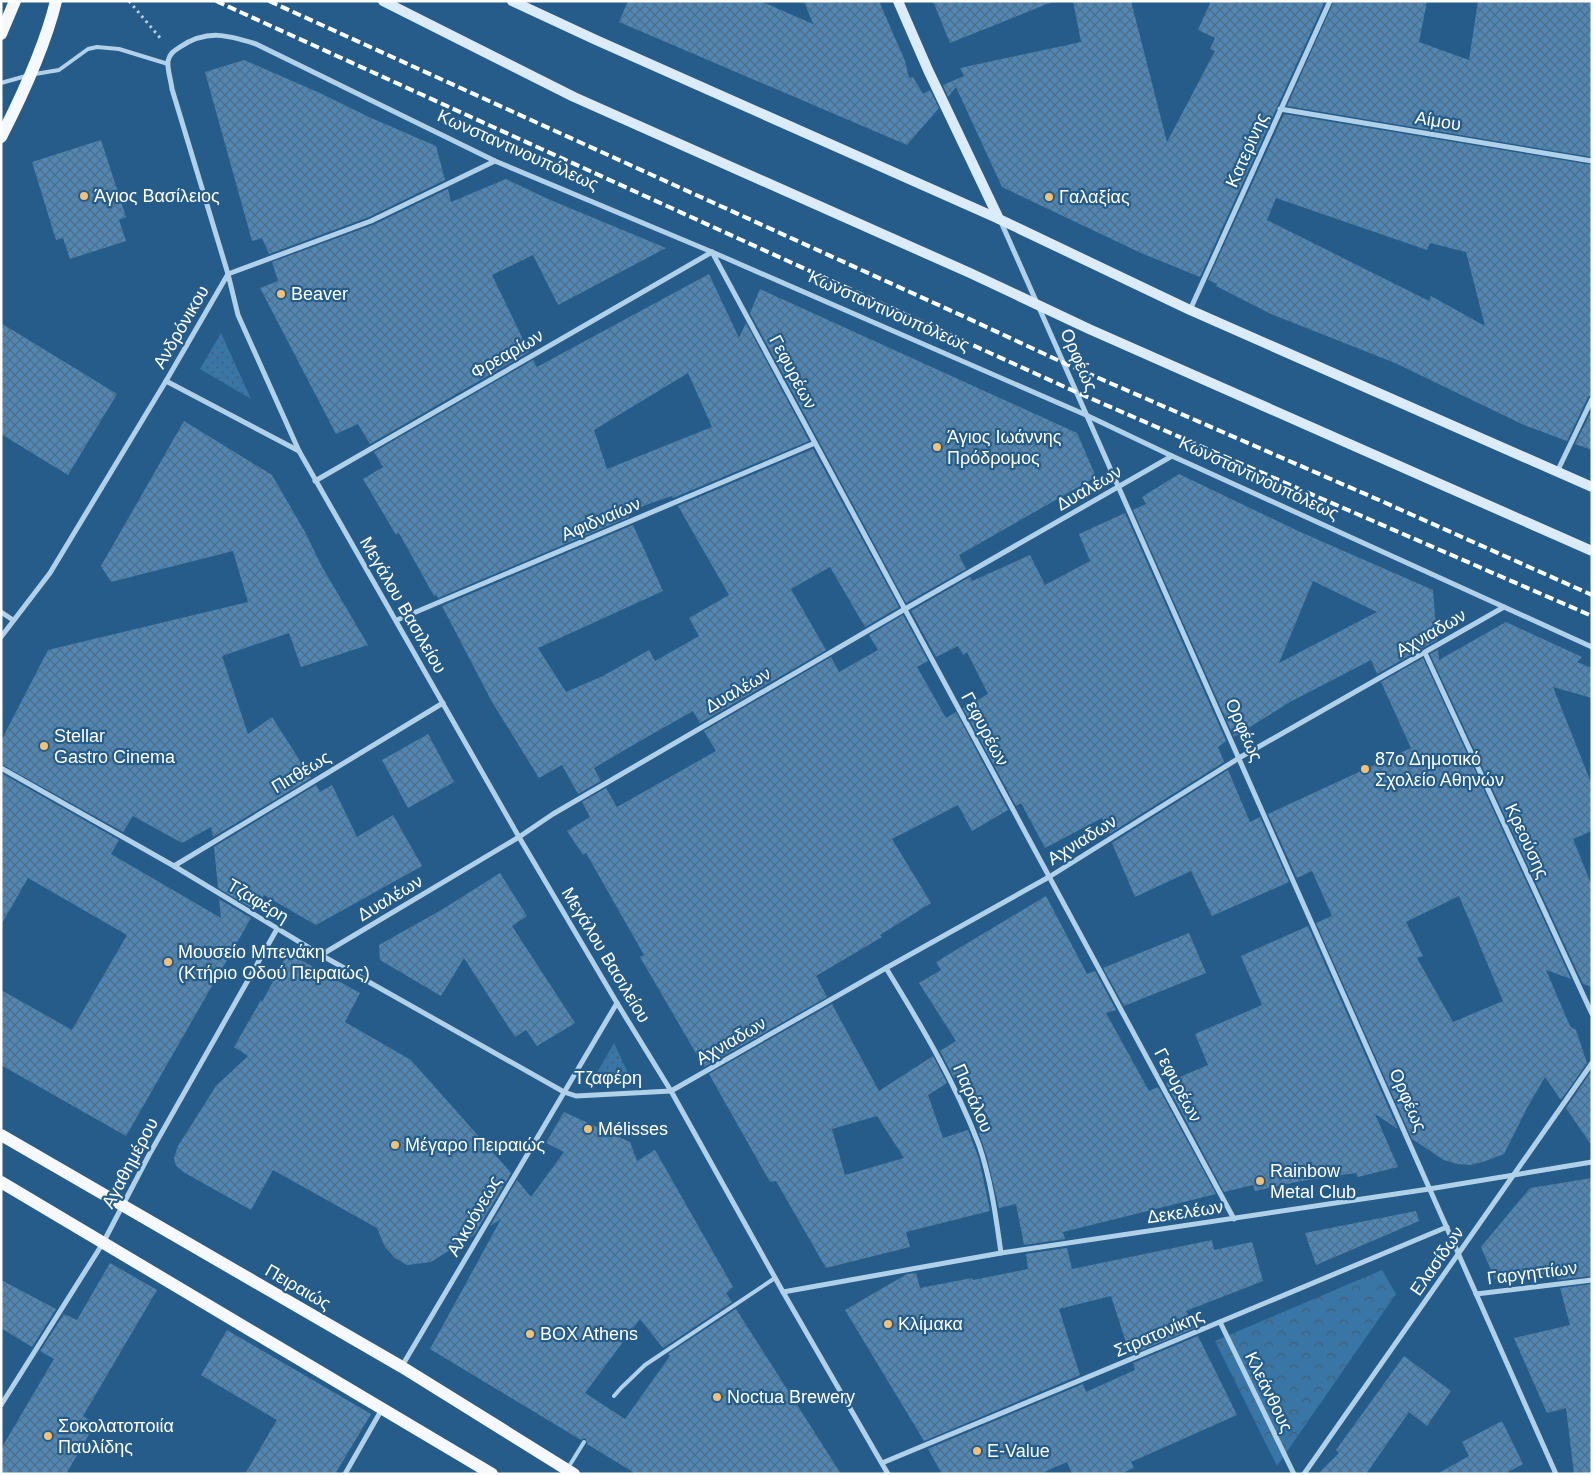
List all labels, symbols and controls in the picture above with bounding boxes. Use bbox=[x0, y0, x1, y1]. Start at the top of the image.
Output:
street label: Κωνσταντινουπόλεως bbox=[434, 105, 602, 195]
street label: Αίμου bbox=[1414, 108, 1462, 134]
street label: Κατερίνης bbox=[1222, 109, 1272, 190]
place label: Άγιος Βασίλειος bbox=[94, 186, 220, 206]
place label: Γαλαξίας bbox=[1059, 187, 1130, 207]
marker: Άγιος Βασίλειος bbox=[78, 190, 90, 202]
marker: Γαλαξίας bbox=[1043, 191, 1055, 203]
street label: Κωνσταντινουπόλεως bbox=[805, 266, 973, 356]
street label: Ανδρόνικου bbox=[149, 282, 213, 372]
place label: Beaver bbox=[291, 284, 348, 304]
marker: Beaver bbox=[275, 288, 287, 300]
street label: Φρεαρίων bbox=[467, 325, 547, 383]
street label: Ορφέως bbox=[1056, 325, 1102, 395]
street label: Γεφυρέων bbox=[765, 332, 821, 412]
place label: Άγιος Ιωάννης Πρόδρομος bbox=[947, 427, 1062, 468]
street label: Κωνσταντινουπόλεως bbox=[1176, 432, 1342, 524]
marker: Άγιος Ιωάννης Πρόδρομος bbox=[931, 441, 943, 453]
street label: Δυαλέων bbox=[1053, 461, 1125, 515]
street label: Αφιδναίων bbox=[558, 493, 644, 545]
street label: Μεγάλου Βασιλείου bbox=[356, 533, 450, 677]
street label: Αχνιαδων bbox=[1392, 605, 1470, 661]
street label: Δυαλέων bbox=[702, 663, 774, 717]
street label: Γεφυρέων bbox=[957, 689, 1013, 769]
street label: Ορφέως bbox=[1221, 695, 1267, 765]
place label: Stellar Gastro Cinema bbox=[54, 726, 176, 767]
marker: Stellar Gastro Cinema bbox=[38, 740, 50, 752]
street label: Πιτθέως bbox=[268, 747, 334, 797]
place label: 87ο Δημοτικό Σχολείο Αθηνών bbox=[1375, 749, 1504, 790]
marker: 87ο Δημοτικό Σχολείο Αθηνών bbox=[1359, 763, 1371, 775]
street label: Κρεούσης bbox=[1501, 801, 1553, 882]
street label: Αχνιαδων bbox=[1044, 811, 1120, 869]
street label: Δυαλέων bbox=[354, 871, 426, 925]
street label: Τζαφέρη bbox=[224, 875, 292, 927]
street label: Μεγάλου Βασιλείου bbox=[558, 884, 654, 1026]
place label: Μουσείο Μπενάκη (Κτήριο Οδού Πειραιώς) bbox=[178, 942, 370, 983]
marker: Μουσείο Μπενάκη (Κτήριο Οδού Πειραιώς) bbox=[162, 956, 174, 968]
street label: Αχνιαδων bbox=[692, 1013, 770, 1069]
street label: Γεφυρέων bbox=[1150, 1045, 1206, 1125]
street label: Παράλου bbox=[949, 1061, 997, 1135]
street label: Ορφέως bbox=[1385, 1065, 1431, 1135]
street label: Τζαφέρη bbox=[574, 1068, 642, 1088]
street label: Αγαθημέρου bbox=[98, 1114, 162, 1212]
place label: Mélisses bbox=[598, 1119, 668, 1139]
marker: Mélisses bbox=[582, 1123, 594, 1135]
place label: Μέγαρο Πειραιώς bbox=[405, 1135, 545, 1155]
marker: Μέγαρο Πειραιώς bbox=[389, 1139, 401, 1151]
place label: Rainbow Metal Club bbox=[1270, 1161, 1356, 1202]
street label: Αλκυόνεως bbox=[443, 1172, 505, 1260]
marker: Rainbow Metal Club bbox=[1254, 1175, 1266, 1187]
street label: Δεκελέων bbox=[1145, 1197, 1225, 1227]
street label: Ελασίδων bbox=[1406, 1223, 1468, 1299]
street label: Γαργηττίων bbox=[1486, 1258, 1578, 1288]
street label: Πειραιώς bbox=[262, 1260, 335, 1314]
street label: Στρατονίκης bbox=[1111, 1305, 1207, 1361]
place label: Κλίμακα bbox=[898, 1314, 963, 1334]
marker: Κλίμακα bbox=[882, 1318, 894, 1330]
place label: BOX Athens bbox=[540, 1324, 638, 1344]
marker: BOX Athens bbox=[524, 1328, 536, 1340]
street label: Κλεάνθους bbox=[1241, 1349, 1297, 1436]
place label: Noctua Brewery bbox=[727, 1387, 855, 1407]
marker: Noctua Brewery bbox=[711, 1391, 723, 1403]
place label: Σοκολατοποιία Παυλίδης bbox=[58, 1416, 174, 1457]
marker: Σοκολατοποιία Παυλίδης bbox=[42, 1430, 54, 1442]
place label: E-Value bbox=[987, 1441, 1050, 1461]
marker: E-Value bbox=[971, 1445, 983, 1457]

